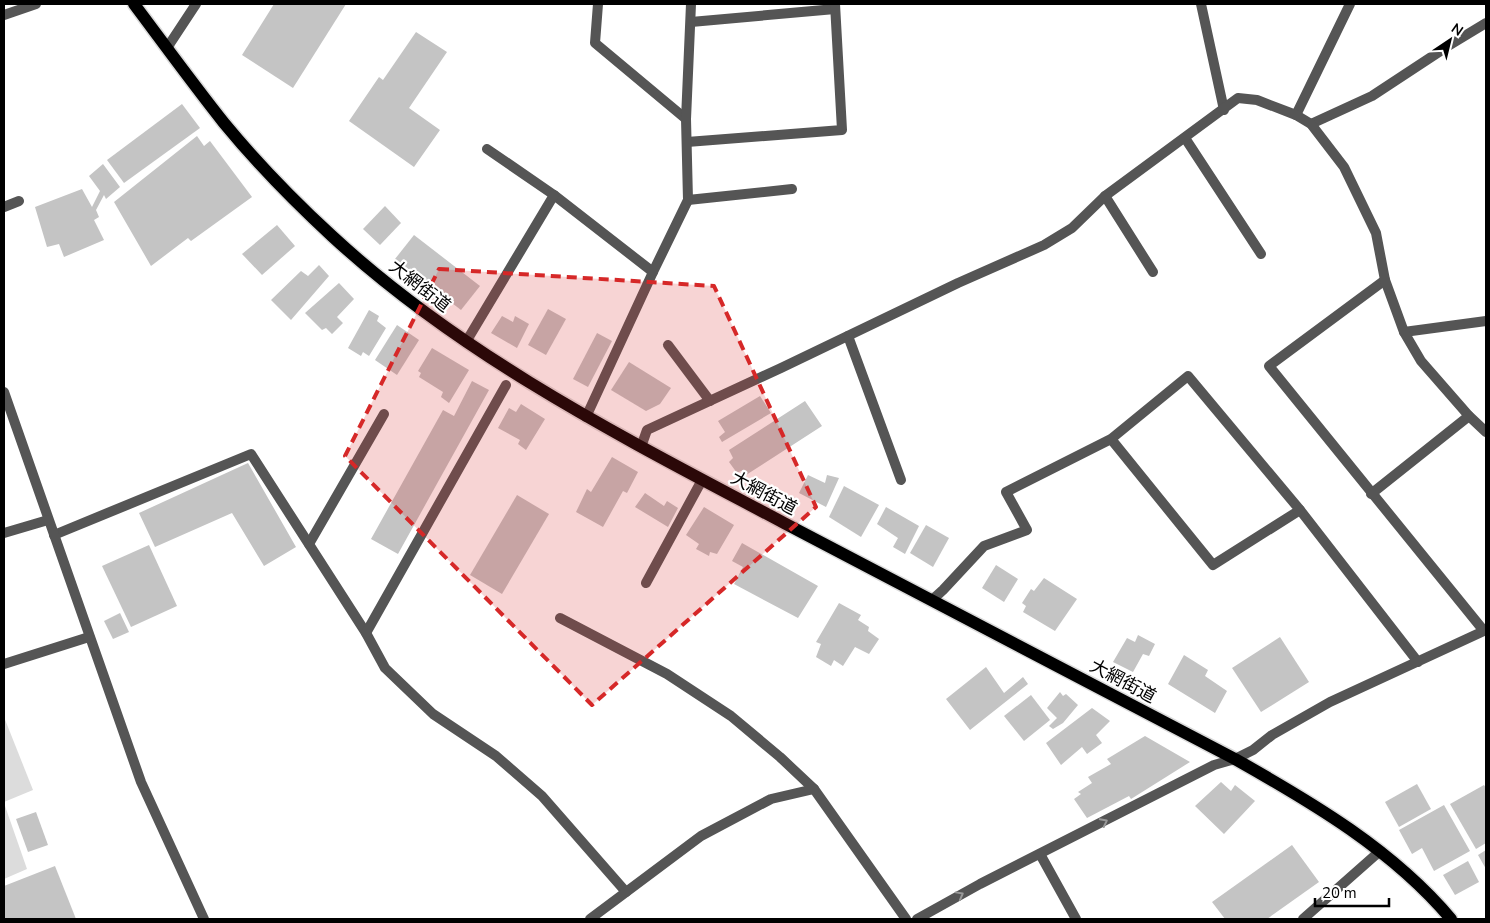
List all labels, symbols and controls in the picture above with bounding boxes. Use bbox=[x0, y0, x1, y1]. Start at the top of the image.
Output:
north arrow bbox=[1425, 15, 1475, 65]
text: N bbox=[1447, 19, 1467, 41]
street label: 大網街道 bbox=[384, 254, 456, 318]
street label: 大網街道 bbox=[727, 466, 801, 520]
street label: 大網街道 bbox=[1086, 654, 1160, 708]
one-way arrow bbox=[1099, 818, 1108, 828]
scale bar bbox=[1315, 876, 1389, 908]
text: 20 m bbox=[1322, 883, 1357, 903]
one-way arrow bbox=[954, 892, 963, 902]

